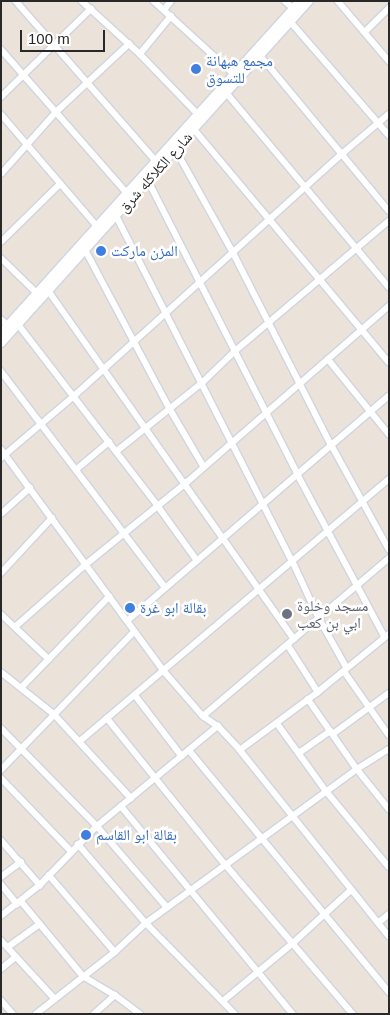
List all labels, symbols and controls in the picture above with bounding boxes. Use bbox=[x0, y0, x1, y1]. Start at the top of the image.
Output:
scale bar bbox=[22, 20, 108, 52]
text: 100 m bbox=[28, 30, 70, 47]
place label: مجمع هبهانة للتسوق bbox=[206, 51, 273, 86]
marker: مجمع هبهانة للتسوق bbox=[190, 63, 202, 75]
street label: شارع الكلاكله شرق bbox=[114, 128, 196, 216]
place label: المزن ماركت bbox=[111, 242, 178, 260]
marker: المزن ماركت bbox=[95, 245, 107, 257]
place label: مسجد وخلوة ابي بن كعب bbox=[297, 596, 368, 631]
place label: بقالة ابو غرة bbox=[140, 599, 206, 617]
marker: بقالة ابو غرة bbox=[124, 602, 136, 614]
marker: مسجد وخلوة ابي بن كعب bbox=[281, 608, 293, 620]
place label: بقالة ابو القاسم bbox=[96, 826, 177, 844]
marker: بقالة ابو القاسم bbox=[80, 829, 92, 841]

